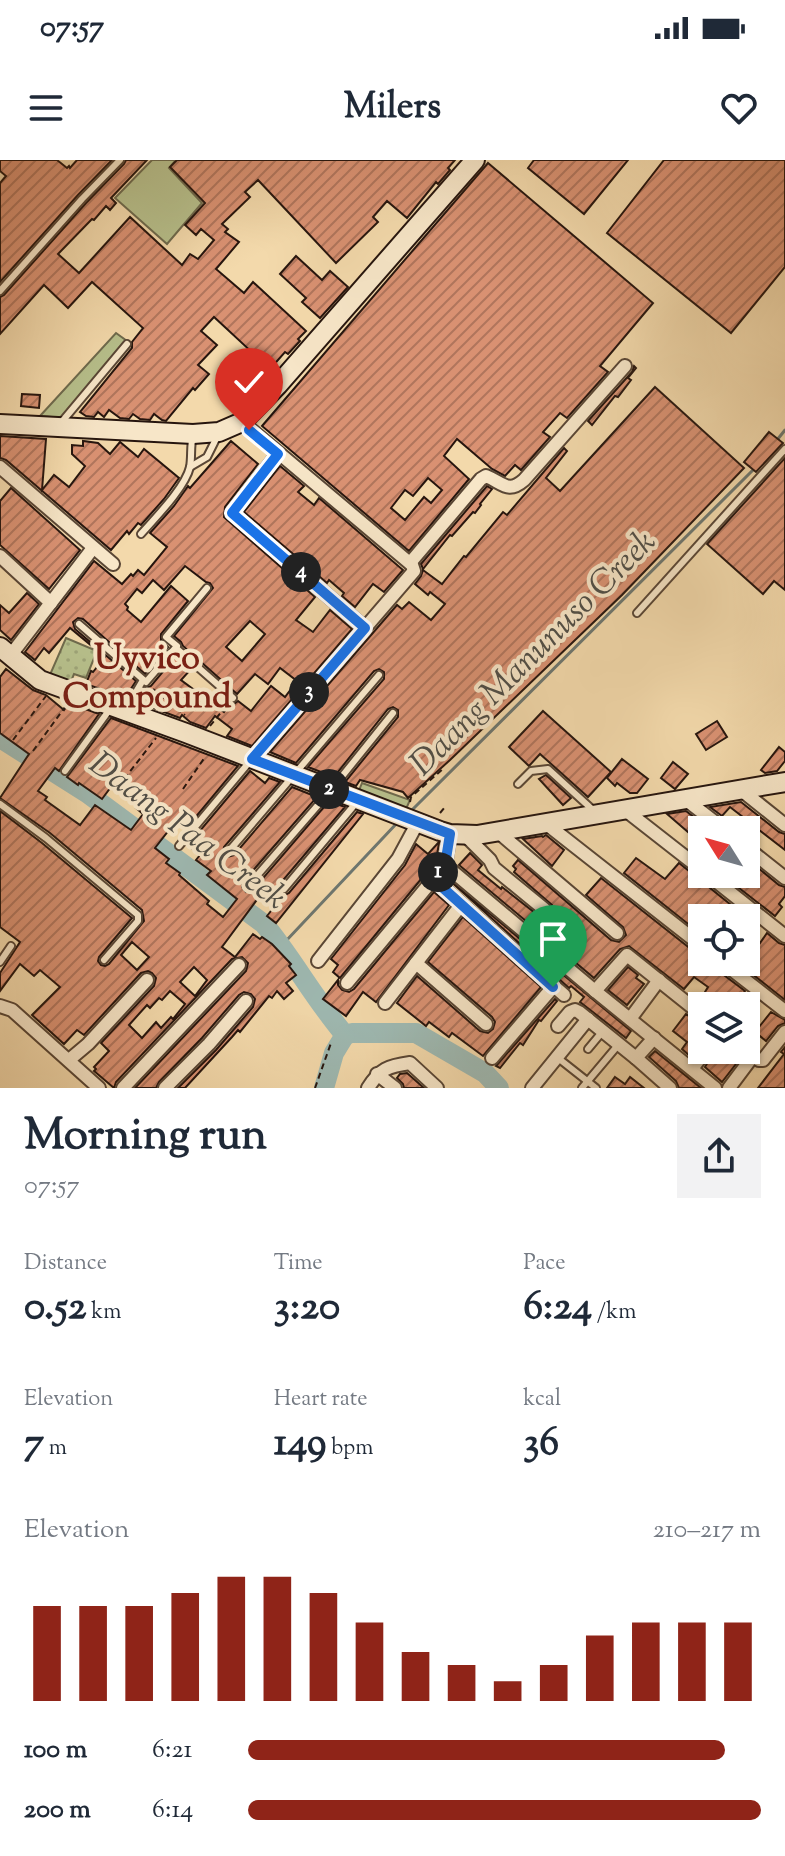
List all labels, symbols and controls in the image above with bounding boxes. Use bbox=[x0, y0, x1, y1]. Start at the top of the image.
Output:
text: 07:57 bbox=[40, 7, 104, 50]
text: Milers bbox=[344, 82, 441, 134]
icon: menu bbox=[24, 86, 68, 130]
icon: heart bbox=[717, 86, 761, 130]
pin bbox=[215, 348, 283, 430]
icon: check bbox=[227, 360, 271, 404]
water label: Daang Manunuso Creek bbox=[400, 520, 668, 788]
pin: 4 bbox=[281, 552, 321, 592]
text: 4 bbox=[295, 556, 307, 588]
district label: Uyvico Compound bbox=[63, 635, 232, 723]
pin: 3 bbox=[289, 672, 329, 712]
text: 3 bbox=[305, 676, 313, 708]
water label: Daang Paa Creek bbox=[78, 741, 296, 923]
pin: 2 bbox=[309, 769, 349, 809]
text: 2 bbox=[324, 773, 334, 805]
north arrow bbox=[688, 816, 760, 888]
map controls bbox=[688, 816, 760, 1064]
pin: 1 bbox=[418, 852, 458, 892]
text: 1 bbox=[434, 856, 442, 888]
button: locate bbox=[688, 904, 760, 976]
pin bbox=[519, 905, 587, 987]
icon: arrive bbox=[531, 917, 575, 961]
button: layers bbox=[688, 992, 760, 1064]
text: Morning run bbox=[24, 1106, 267, 1169]
button: share bbox=[677, 1114, 761, 1198]
text: 07:57 bbox=[24, 1168, 79, 1205]
text: Distance bbox=[24, 1248, 107, 1280]
text: Time bbox=[274, 1248, 323, 1280]
text: Pace bbox=[523, 1248, 565, 1280]
text: 0.52 bbox=[24, 1280, 87, 1337]
text: 3:20 bbox=[274, 1280, 340, 1337]
text: 6:24 bbox=[523, 1280, 592, 1337]
text: km bbox=[87, 1297, 121, 1329]
text: /km bbox=[592, 1297, 637, 1329]
text: Elevation bbox=[24, 1384, 113, 1416]
text: Heart rate bbox=[274, 1384, 368, 1416]
text: kcal bbox=[523, 1384, 561, 1416]
text: 7 bbox=[24, 1416, 44, 1473]
text: 149 bbox=[274, 1416, 327, 1473]
text: 36 bbox=[523, 1416, 559, 1473]
text: m bbox=[44, 1433, 67, 1465]
text: bpm bbox=[327, 1433, 373, 1465]
text: Elevation bbox=[24, 1512, 129, 1549]
text: 210–217 m bbox=[653, 1512, 761, 1549]
text: 100 m bbox=[24, 1732, 87, 1769]
text: 6:21 bbox=[152, 1732, 192, 1769]
text: 200 m bbox=[24, 1792, 91, 1829]
text: 6:14 bbox=[152, 1792, 193, 1829]

